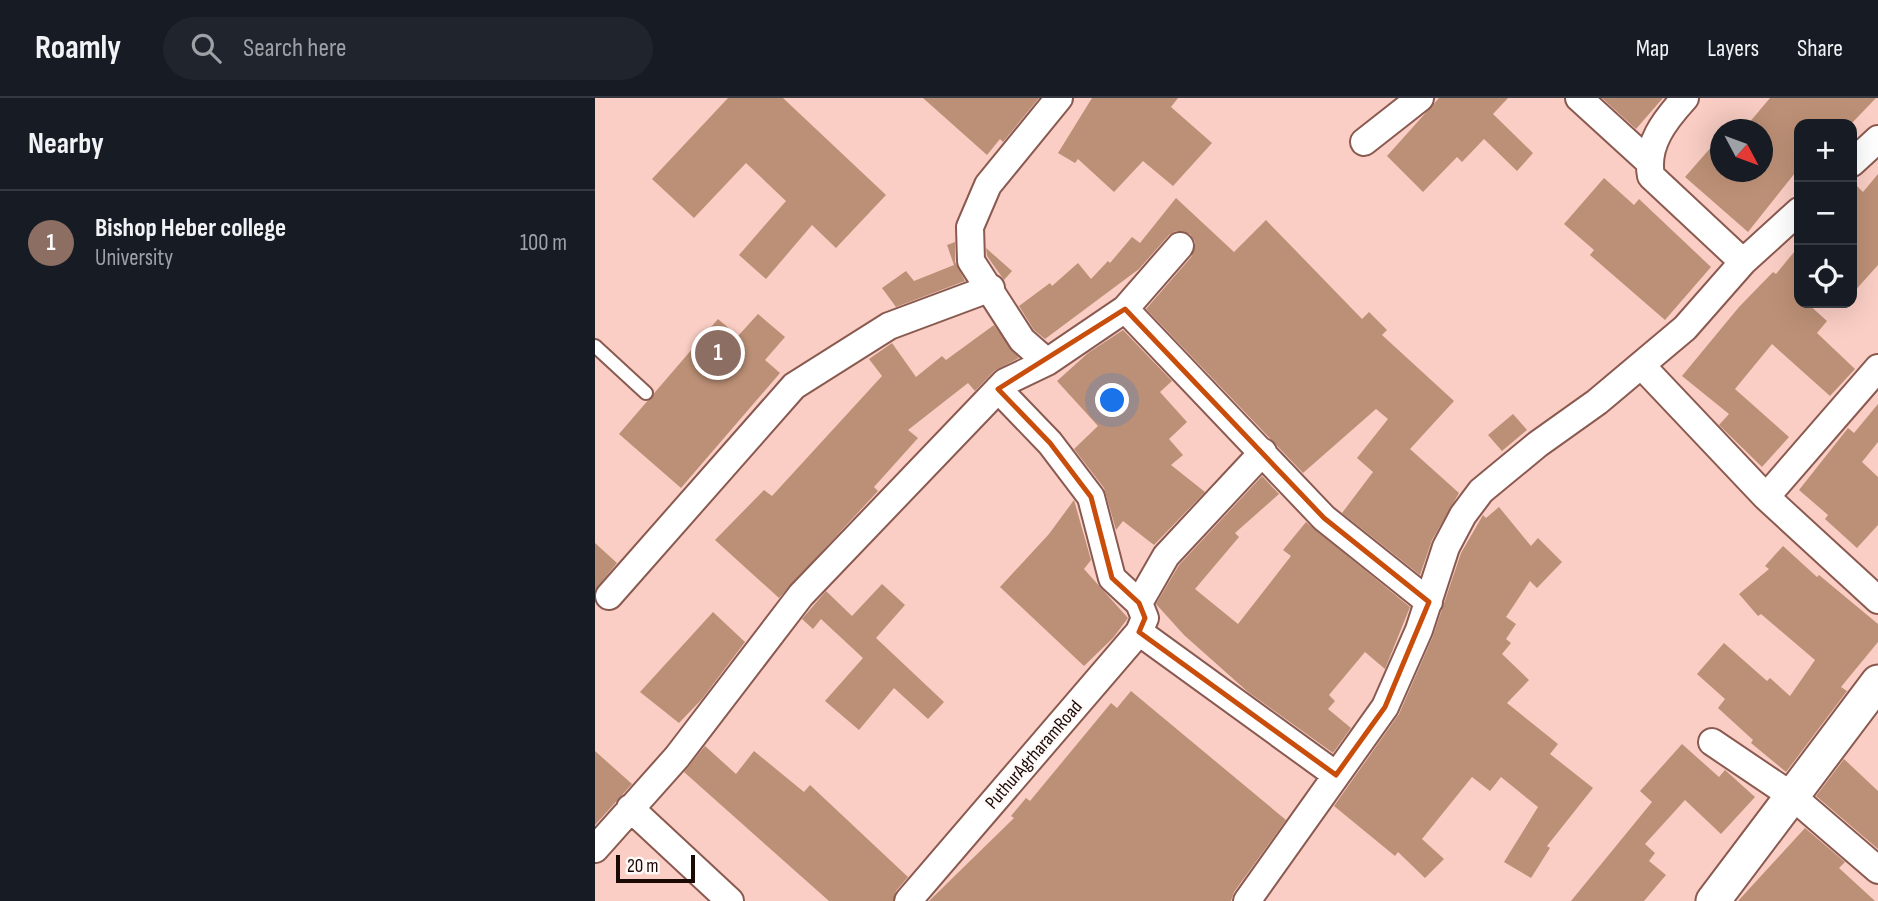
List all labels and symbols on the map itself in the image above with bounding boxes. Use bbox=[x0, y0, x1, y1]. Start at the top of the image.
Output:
north arrow bbox=[1710, 119, 1773, 182]
pin: 1 bbox=[695, 327, 741, 379]
your location bbox=[1095, 383, 1129, 417]
street label: PuthurAgrharamRoad bbox=[981, 696, 1087, 814]
scale bar bbox=[616, 852, 695, 884]

